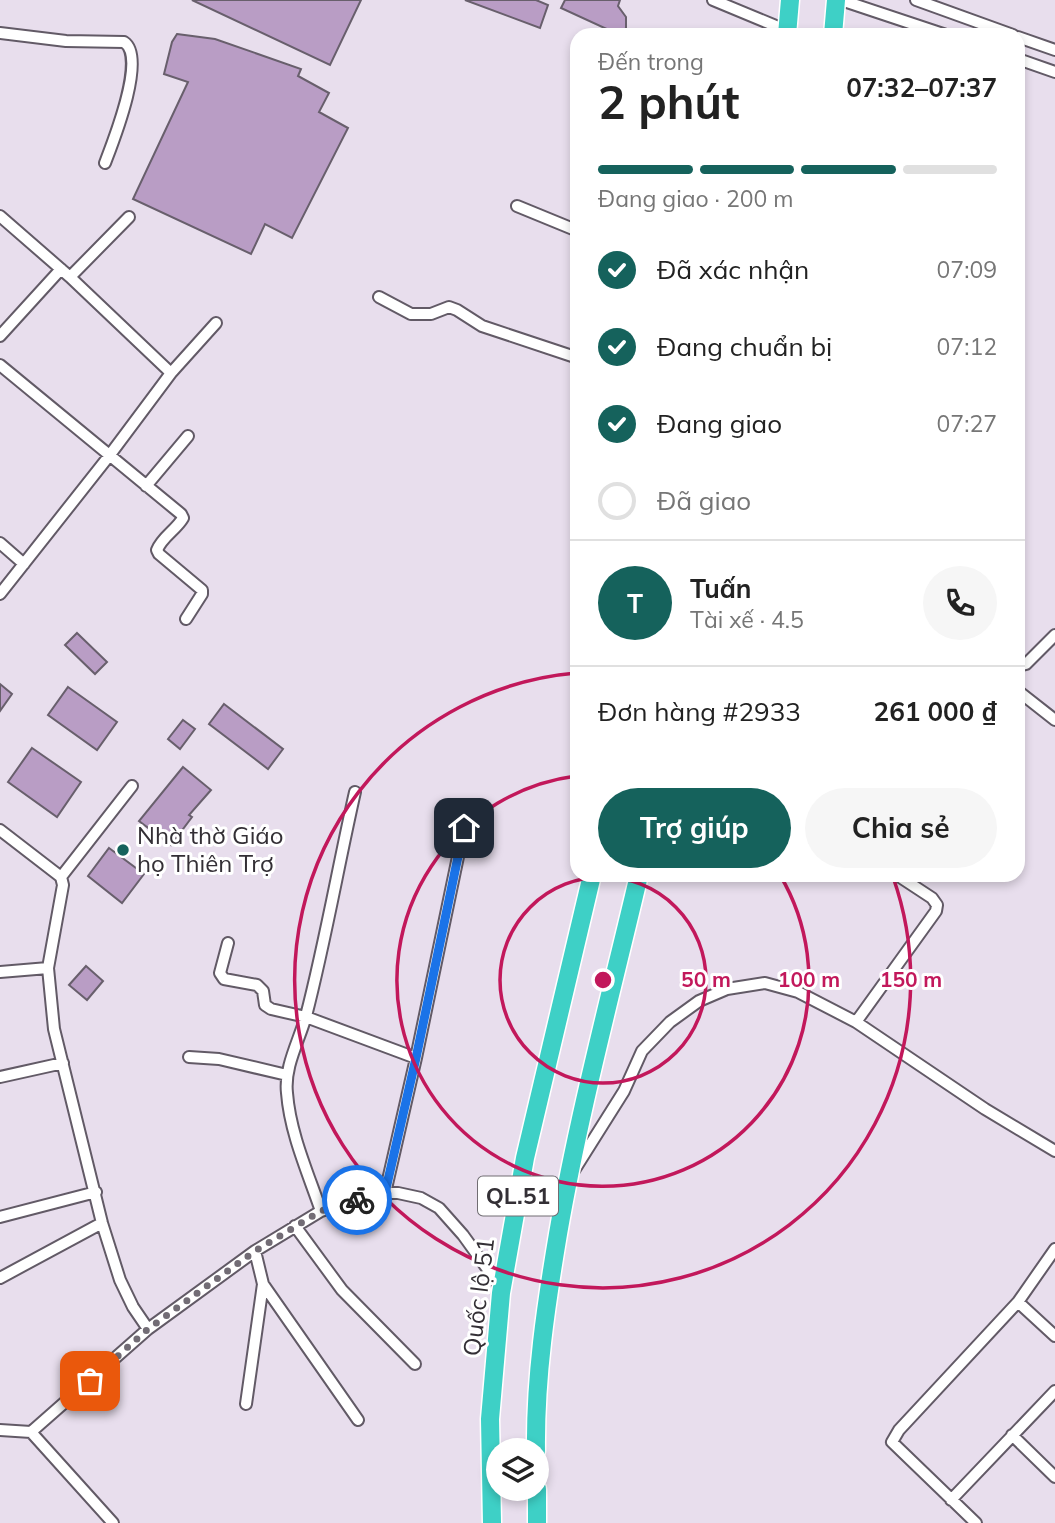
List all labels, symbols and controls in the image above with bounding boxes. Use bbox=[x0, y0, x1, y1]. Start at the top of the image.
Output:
text: Đến trong bbox=[598, 47, 704, 76]
text: 07:32–07:37 bbox=[846, 71, 997, 104]
text: 2 phút bbox=[598, 73, 739, 131]
text: Đang giao · 200 m bbox=[598, 184, 794, 213]
icon: check bbox=[598, 251, 636, 289]
text: Đã xác nhận bbox=[657, 253, 809, 286]
text: 07:09 bbox=[937, 255, 997, 284]
icon: check bbox=[598, 328, 636, 366]
text: Đang chuẩn bị bbox=[657, 330, 832, 363]
text: 07:12 bbox=[937, 332, 997, 361]
icon: check bbox=[598, 405, 636, 443]
text: Đang giao bbox=[657, 407, 782, 440]
text: 07:27 bbox=[937, 409, 997, 438]
text: Đã giao bbox=[657, 484, 751, 517]
button: phone bbox=[923, 566, 997, 640]
text: Tuấn bbox=[690, 572, 751, 605]
text: T bbox=[627, 587, 643, 620]
text: Tài xế · 4.5 bbox=[690, 605, 804, 634]
text: Đơn hàng #2933 bbox=[598, 695, 801, 728]
text: 261 000 ₫ bbox=[874, 695, 997, 728]
button: Trợ giúp bbox=[598, 788, 791, 868]
button: Chia sẻ bbox=[805, 788, 997, 868]
pin bbox=[434, 798, 494, 858]
icon: home bbox=[445, 809, 483, 847]
place label: Nhà thờ Giáo họ Thiên Trợ bbox=[137, 820, 283, 878]
marker: Nhà thờ Giáo họ Thiên Trợ bbox=[115, 842, 131, 858]
text: 50 m bbox=[681, 966, 731, 992]
text: 100 m bbox=[778, 966, 840, 992]
text: 150 m bbox=[880, 966, 942, 992]
centre of rings bbox=[591, 968, 615, 992]
courier bbox=[322, 1165, 392, 1235]
road number: QL.51 bbox=[478, 1176, 558, 1216]
icon: bike bbox=[338, 1181, 376, 1219]
street label: Quốc lộ 51 bbox=[456, 1236, 500, 1358]
pin bbox=[60, 1351, 120, 1411]
icon: bag bbox=[71, 1362, 109, 1400]
map controls bbox=[486, 1438, 549, 1501]
button: layers bbox=[486, 1438, 549, 1501]

